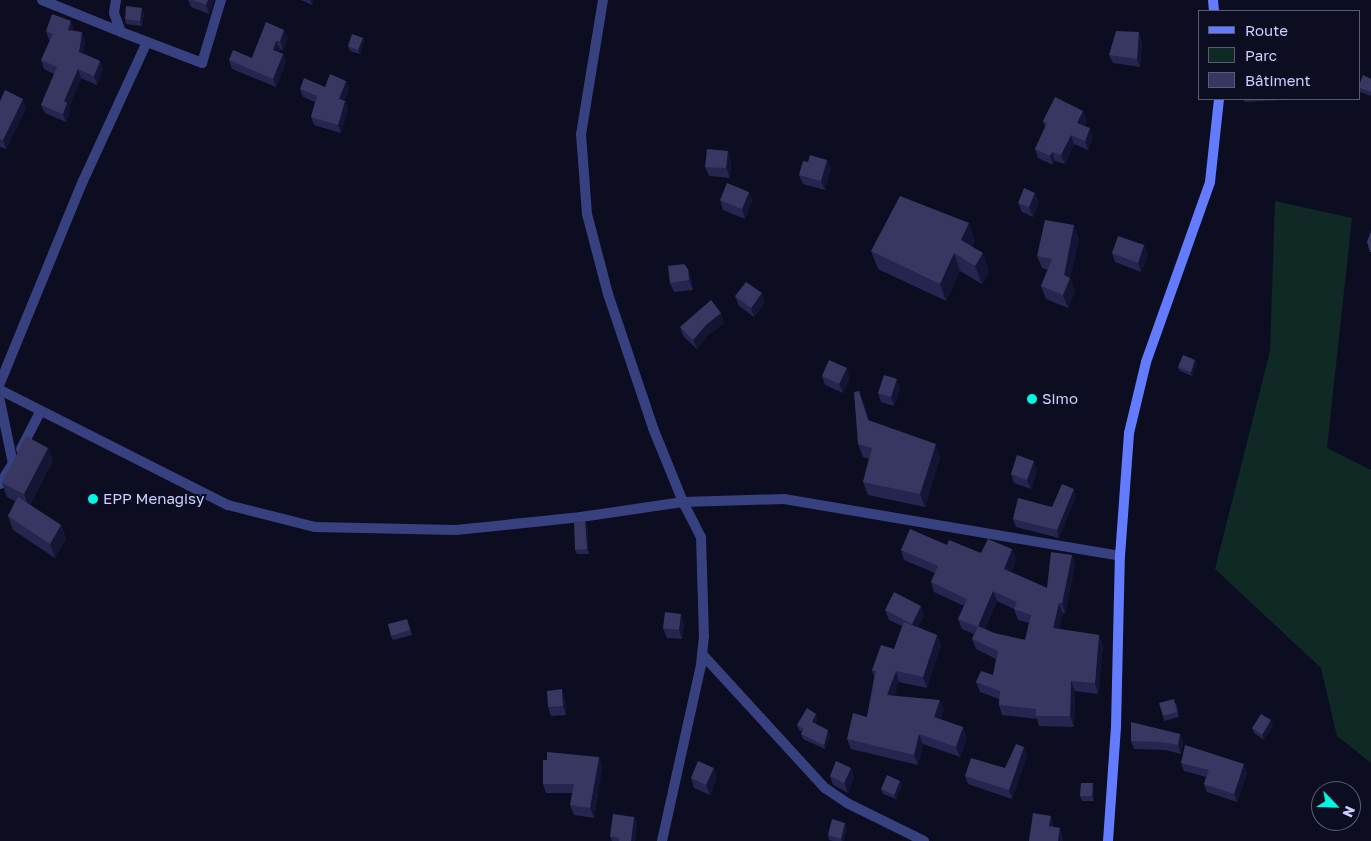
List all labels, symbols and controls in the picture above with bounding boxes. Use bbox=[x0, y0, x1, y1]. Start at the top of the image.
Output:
legend bbox=[1198, 10, 1361, 100]
text: Route bbox=[1245, 21, 1288, 39]
text: Parc bbox=[1245, 46, 1277, 64]
text: Bâtiment bbox=[1245, 71, 1310, 89]
place label: Simo bbox=[1042, 390, 1078, 408]
marker: Simo bbox=[1026, 393, 1038, 405]
place label: EPP Menagisy bbox=[103, 490, 204, 508]
marker: EPP Menagisy bbox=[87, 493, 99, 505]
north arrow bbox=[1311, 781, 1361, 831]
text: N bbox=[1339, 804, 1359, 820]

